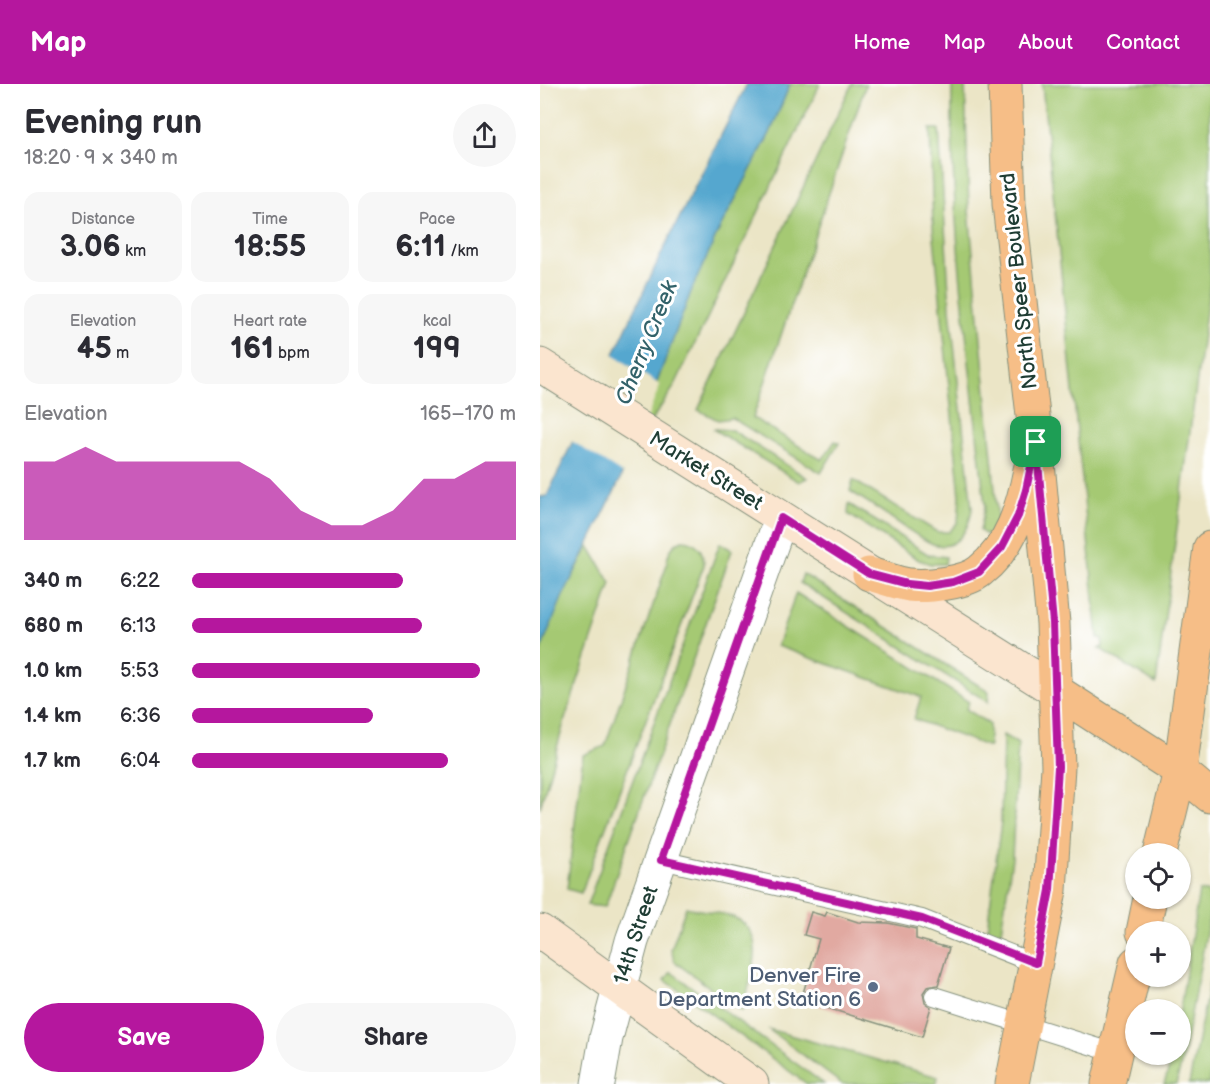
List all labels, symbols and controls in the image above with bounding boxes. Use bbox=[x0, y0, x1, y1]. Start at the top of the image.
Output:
text: Map bbox=[30, 26, 86, 59]
text: Home bbox=[853, 30, 910, 55]
text: Map bbox=[943, 30, 985, 55]
text: About bbox=[1018, 30, 1073, 55]
text: Contact bbox=[1106, 30, 1180, 55]
text: Evening run bbox=[24, 103, 202, 143]
button: share bbox=[453, 104, 516, 167]
text: 18:20 · 9 × 340 m bbox=[24, 146, 178, 170]
street label: North Speer Boulevard bbox=[995, 172, 1043, 390]
text: Distance bbox=[71, 210, 135, 229]
text: Time bbox=[252, 210, 288, 229]
text: Pace bbox=[419, 210, 455, 229]
text: 3.06 bbox=[60, 229, 121, 265]
text: 18:55 bbox=[234, 229, 306, 265]
text: 6:11 bbox=[395, 229, 446, 265]
text: km bbox=[121, 242, 146, 261]
text: /km bbox=[446, 242, 479, 261]
water label: Cherry Creek bbox=[610, 276, 685, 409]
text: Elevation bbox=[70, 312, 136, 331]
text: Heart rate bbox=[233, 312, 307, 331]
text: kcal bbox=[423, 312, 451, 331]
text: 45 bbox=[77, 331, 112, 367]
text: 161 bbox=[230, 331, 274, 367]
text: 199 bbox=[413, 331, 461, 367]
text: m bbox=[112, 344, 129, 363]
text: bpm bbox=[274, 344, 310, 363]
text: Elevation bbox=[24, 402, 107, 426]
text: 165–170 m bbox=[420, 402, 516, 426]
pin bbox=[1010, 416, 1061, 467]
icon: arrive bbox=[1019, 425, 1052, 458]
street label: Market Street bbox=[645, 426, 768, 516]
text: 340 m bbox=[24, 569, 82, 593]
text: 6:22 bbox=[120, 569, 160, 593]
text: 680 m bbox=[24, 614, 83, 638]
text: 6:13 bbox=[120, 614, 156, 638]
text: 1.0 km bbox=[24, 659, 82, 683]
text: 5:53 bbox=[120, 659, 159, 683]
text: 1.4 km bbox=[24, 704, 82, 728]
text: 6:36 bbox=[120, 704, 161, 728]
text: 1.7 km bbox=[24, 749, 81, 773]
text: 6:04 bbox=[120, 749, 160, 773]
map controls bbox=[1125, 843, 1191, 1065]
button: locate bbox=[1125, 843, 1191, 909]
street label: 14th Street bbox=[608, 882, 664, 987]
button: + bbox=[1125, 921, 1191, 987]
place label: Denver Fire Department Station 6 bbox=[658, 963, 861, 1012]
marker: Denver Fire Department Station 6 bbox=[866, 980, 880, 994]
button: − bbox=[1125, 999, 1191, 1065]
button: Save bbox=[24, 1003, 264, 1072]
button: Share bbox=[276, 1003, 516, 1072]

